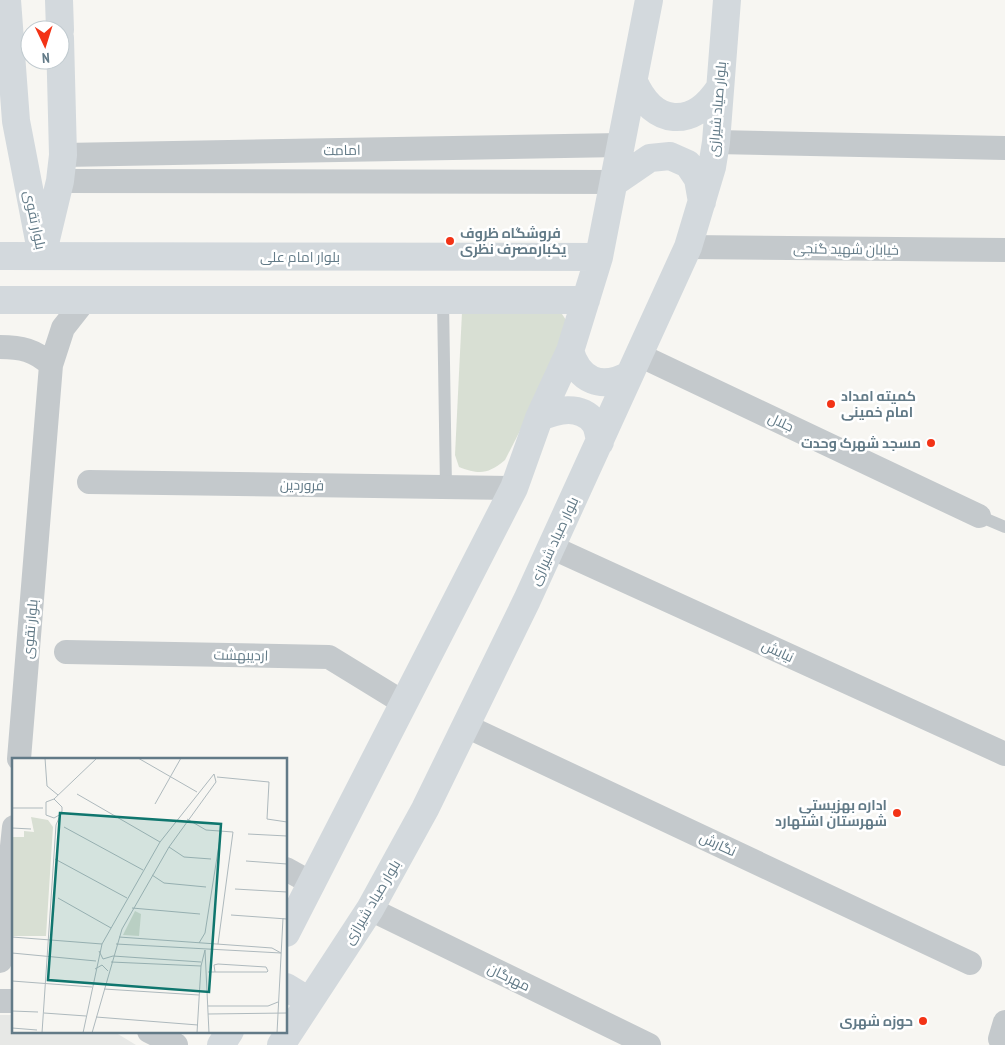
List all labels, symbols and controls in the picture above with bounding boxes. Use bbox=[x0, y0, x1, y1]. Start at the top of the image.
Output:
north arrow bbox=[20, 20, 70, 70]
text: N bbox=[42, 49, 50, 67]
street label: بلوار صیاد شیرازی bbox=[704, 60, 730, 158]
street label: امامت bbox=[323, 141, 361, 159]
street label: بلوار تقوی bbox=[20, 189, 50, 251]
place label: فروشگاه ظروف یکبارمصرف نظری bbox=[460, 224, 566, 258]
marker: فروشگاه ظروف یکبارمصرف نظری bbox=[444, 235, 456, 247]
street label: خیابان شهید گنجی bbox=[793, 239, 899, 259]
street label: بلوار امام علی bbox=[260, 248, 340, 267]
place label: کمیته امداد امام خمینی bbox=[841, 387, 916, 422]
marker: کمیته امداد امام خمینی bbox=[825, 398, 837, 410]
street label: جلال bbox=[765, 408, 797, 436]
place label: مسجد شهرک وحدت bbox=[801, 434, 921, 452]
marker: مسجد شهرک وحدت bbox=[925, 437, 937, 449]
street label: فروردین bbox=[280, 476, 324, 494]
street label: بلوار صیاد شیرازی bbox=[526, 494, 582, 588]
street label: بلوار تقوی bbox=[18, 598, 42, 660]
street label: نیایش bbox=[759, 636, 797, 666]
street label: اردیبهشت bbox=[213, 646, 269, 664]
inset map bbox=[12, 758, 288, 1032]
place label: اداره بهزیستی شهرستان اشتهارد bbox=[775, 796, 887, 830]
marker: اداره بهزیستی شهرستان اشتهارد bbox=[891, 807, 903, 819]
street label: نگارش bbox=[697, 828, 739, 860]
street label: بلوار صیاد شیرازی bbox=[340, 856, 404, 948]
street label: مهرگان bbox=[485, 959, 533, 995]
place label: حوزه شهری bbox=[839, 1012, 913, 1030]
marker: حوزه شهری bbox=[917, 1015, 929, 1027]

